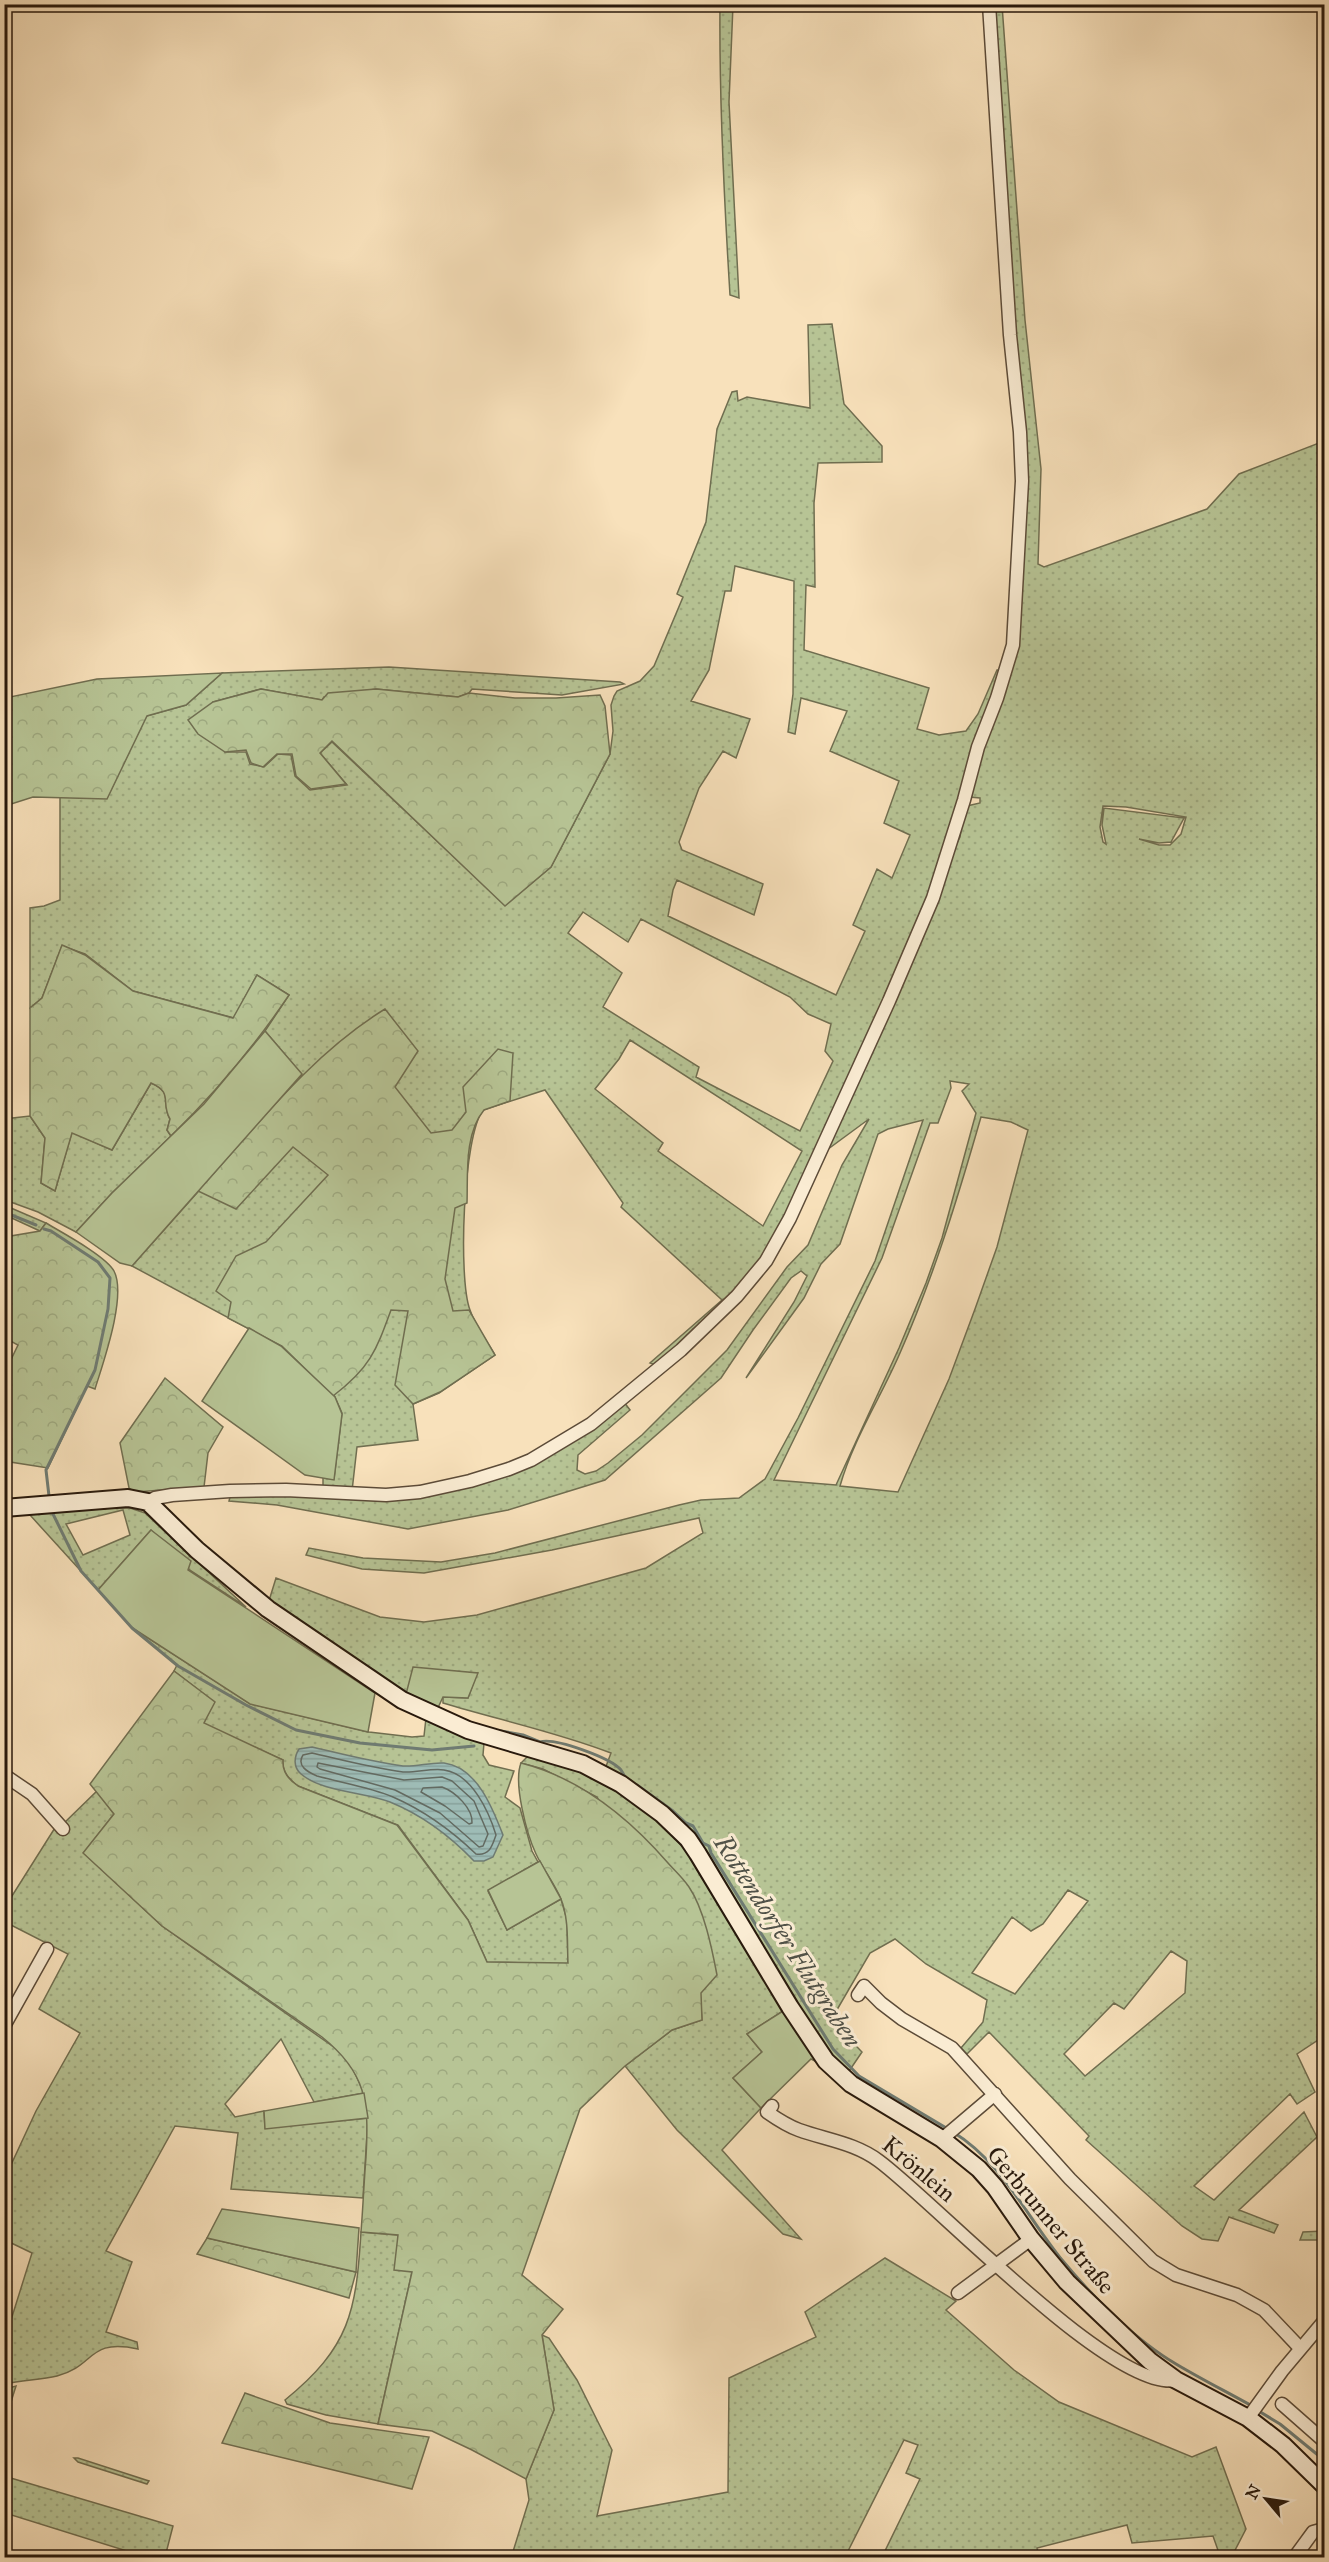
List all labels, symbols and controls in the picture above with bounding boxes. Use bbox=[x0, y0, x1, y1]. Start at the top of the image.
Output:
water label: Rottendorfer Flutgraben bbox=[707, 1828, 869, 2054]
street label: Krönlein bbox=[876, 2129, 962, 2209]
street label: Gerbrunner Straße bbox=[980, 2140, 1122, 2300]
north arrow bbox=[1236, 2469, 1296, 2529]
text: N bbox=[1242, 2481, 1265, 2503]

